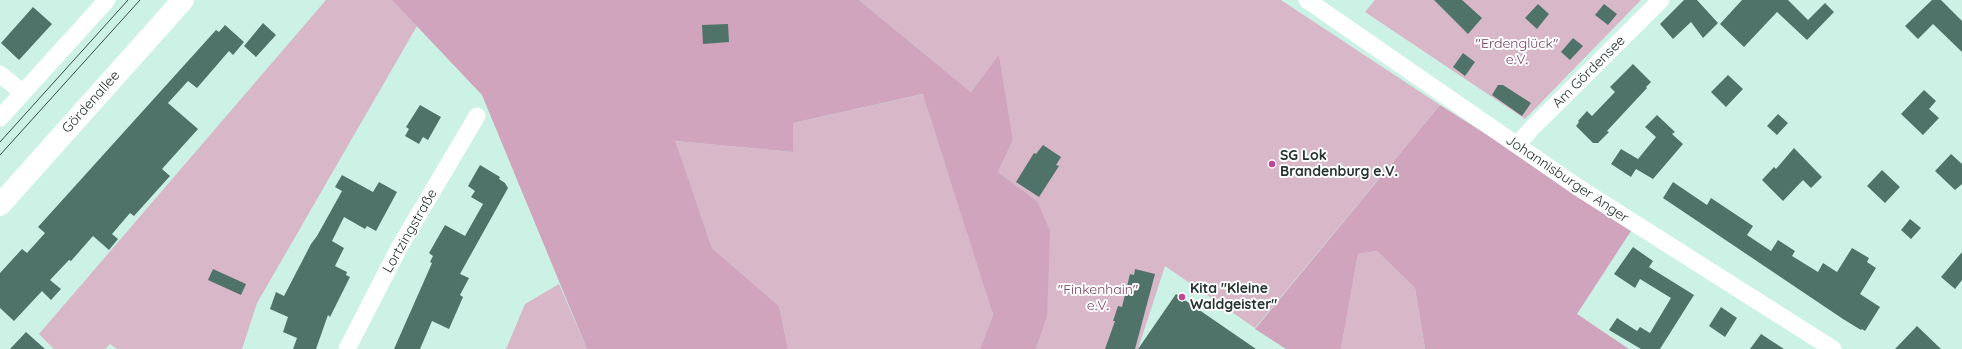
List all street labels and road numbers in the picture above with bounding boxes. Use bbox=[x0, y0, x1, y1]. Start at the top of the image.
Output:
street label: Am Gördensee bbox=[1549, 32, 1629, 112]
street label: Gördenallee bbox=[59, 67, 123, 137]
street label: Johannisburger Anger bbox=[1502, 132, 1632, 226]
street label: Lortzingstraße bbox=[379, 186, 441, 276]

